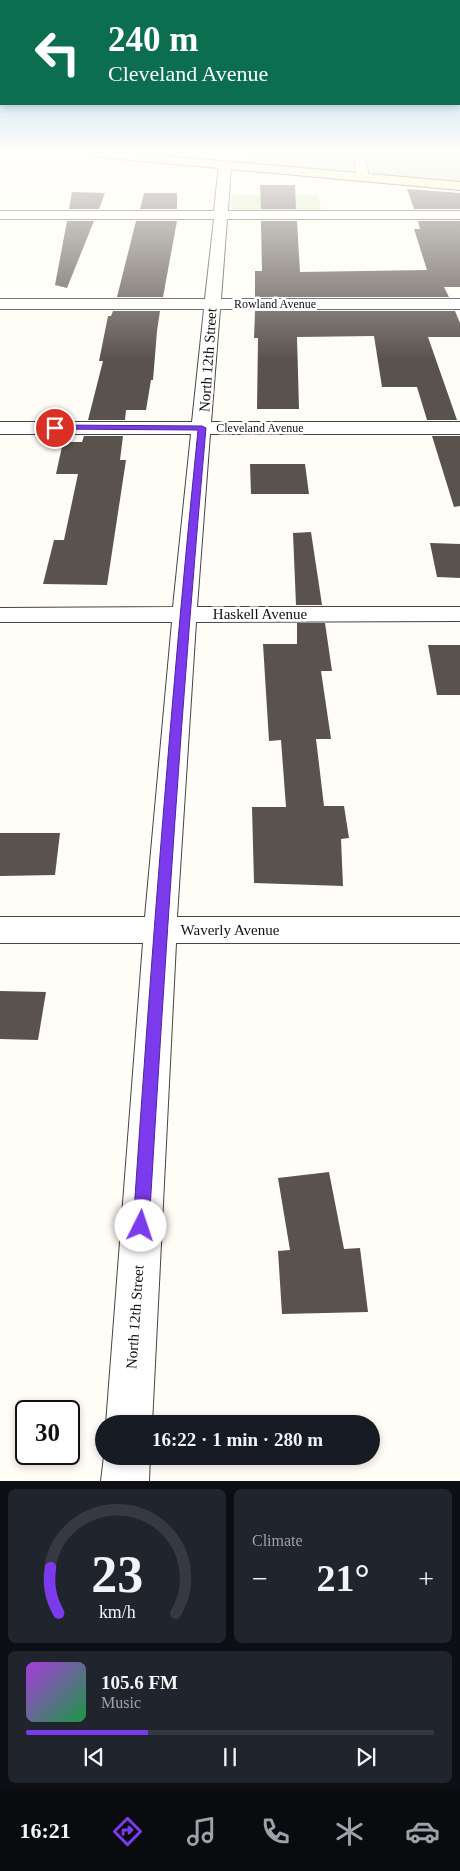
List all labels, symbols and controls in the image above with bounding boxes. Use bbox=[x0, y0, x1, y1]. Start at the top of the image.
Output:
icon: left bbox=[25, 20, 90, 85]
text: 240 m bbox=[108, 20, 198, 59]
text: Cleveland Avenue bbox=[108, 61, 268, 86]
street label: Rowland Avenue bbox=[234, 297, 316, 311]
street label: North 12th Street bbox=[196, 307, 220, 413]
pin bbox=[34, 407, 76, 449]
icon: arrive bbox=[41, 414, 69, 442]
street label: Cleveland Avenue bbox=[216, 421, 304, 435]
street label: Haskell Avenue bbox=[213, 606, 307, 622]
street label: Waverly Avenue bbox=[181, 922, 280, 938]
position arrow bbox=[114, 1199, 166, 1251]
street label: North 12th Street bbox=[123, 1264, 147, 1370]
speed limit sign: 30 bbox=[15, 1400, 80, 1465]
text: 16:22 · 1 min · 280 m bbox=[152, 1429, 323, 1450]
text: Climate bbox=[252, 1532, 303, 1549]
text: 23 bbox=[91, 1546, 143, 1603]
text: 21° bbox=[316, 1557, 370, 1599]
text: − bbox=[252, 1563, 268, 1594]
text: + bbox=[418, 1563, 434, 1594]
text: km/h bbox=[99, 1602, 135, 1622]
text: 105.6 FM bbox=[101, 1672, 178, 1693]
text: Music bbox=[101, 1694, 141, 1711]
icon: previous bbox=[80, 1743, 108, 1771]
icon: pause bbox=[216, 1743, 244, 1771]
icon: next bbox=[352, 1743, 380, 1771]
icon: directions bbox=[110, 1814, 145, 1849]
icon: music bbox=[184, 1814, 219, 1849]
icon: phone bbox=[258, 1814, 293, 1849]
icon: climate bbox=[332, 1814, 367, 1849]
icon: car bbox=[405, 1814, 440, 1849]
text: 16:21 bbox=[19, 1818, 71, 1843]

